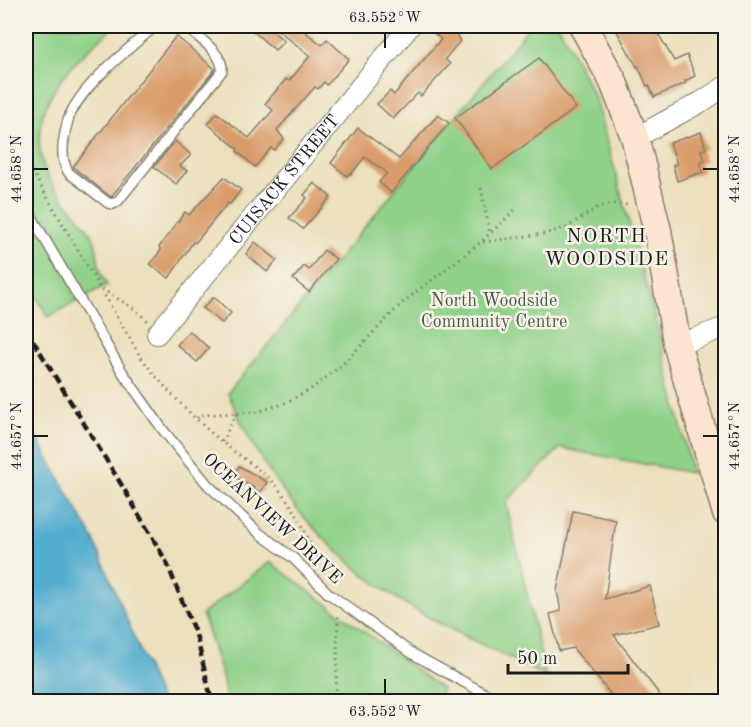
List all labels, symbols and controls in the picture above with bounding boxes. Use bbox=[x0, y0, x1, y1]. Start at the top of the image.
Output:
text: 63.552°W bbox=[349, 11, 421, 26]
street label: CUISACK STREET bbox=[226, 112, 343, 248]
text: 44.658°N bbox=[10, 135, 25, 203]
text: 44.658°N bbox=[728, 135, 743, 203]
district label: NORTH WOODSIDE bbox=[544, 227, 670, 270]
park label: North Woodside Community Centre bbox=[421, 292, 567, 331]
text: 44.657°N bbox=[10, 402, 25, 470]
text: 44.657°N bbox=[728, 402, 743, 470]
street label: OCEANVIEW DRIVE bbox=[199, 450, 345, 588]
scale bar bbox=[508, 637, 628, 675]
text: 50 m bbox=[517, 650, 557, 668]
text: 63.552°W bbox=[349, 705, 421, 720]

